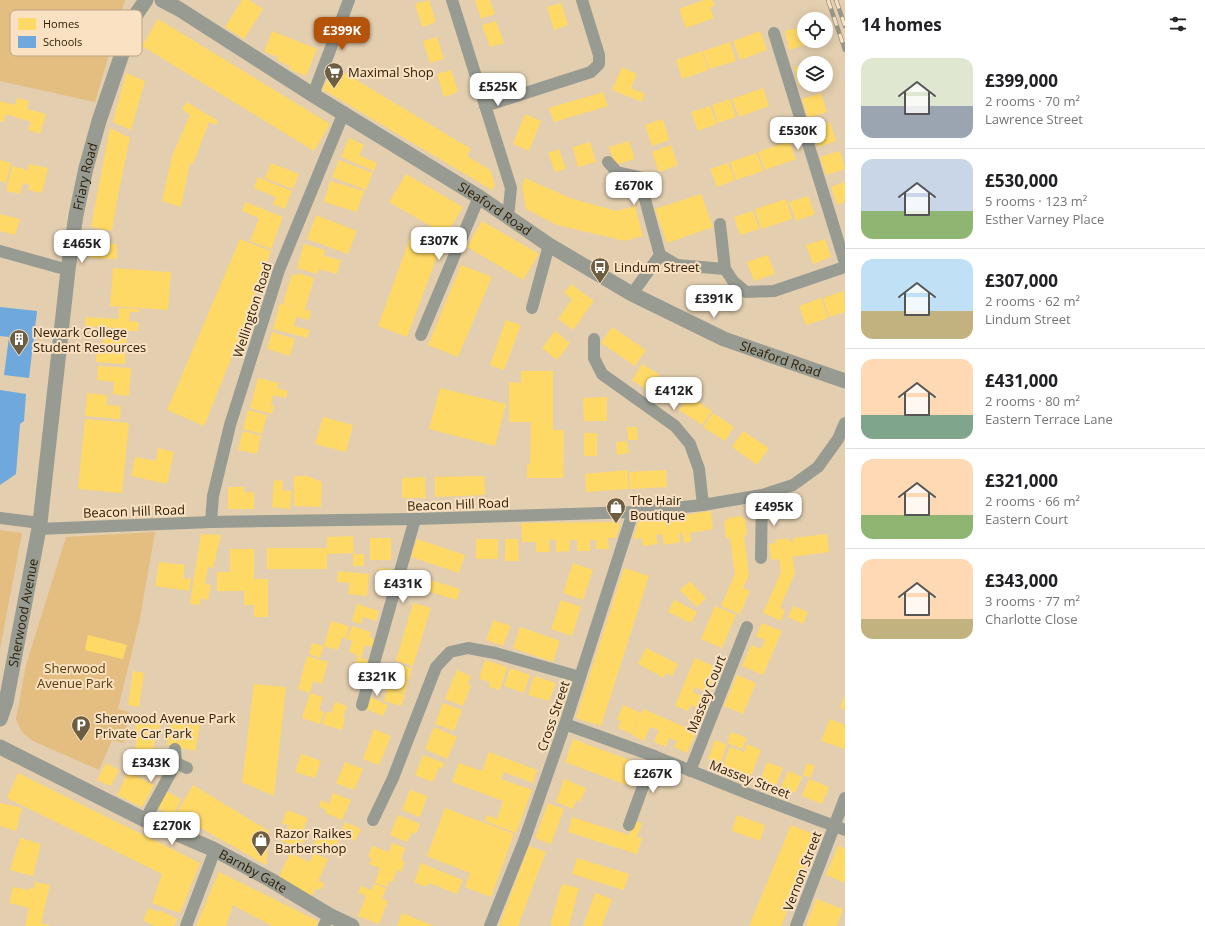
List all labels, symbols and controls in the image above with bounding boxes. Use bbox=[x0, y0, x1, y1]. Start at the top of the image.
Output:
legend bbox=[10, 10, 142, 56]
map controls bbox=[797, 12, 833, 92]
button: locate bbox=[797, 12, 833, 48]
text: 14 homes bbox=[861, 13, 942, 36]
icon: filters bbox=[1167, 13, 1189, 35]
text: Homes bbox=[43, 16, 79, 31]
pin: £399K bbox=[314, 17, 370, 51]
text: £399K bbox=[323, 21, 361, 39]
text: Schools bbox=[43, 34, 82, 49]
button: layers bbox=[797, 56, 833, 92]
supermarket icon: Maximal Shop bbox=[323, 61, 345, 89]
place label: Maximal Shop bbox=[348, 63, 434, 81]
text: £399,000 bbox=[985, 69, 1058, 92]
pin: £525K bbox=[470, 73, 526, 107]
icon: home bbox=[893, 74, 941, 122]
text: £525K bbox=[479, 77, 517, 95]
text: 2 rooms · 70 m² bbox=[985, 92, 1080, 110]
text: Lawrence Street bbox=[985, 110, 1083, 128]
pin: £530K bbox=[770, 117, 826, 151]
text: £530K bbox=[779, 121, 817, 139]
street label: Friary Road bbox=[68, 141, 102, 212]
text: £530,000 bbox=[985, 169, 1058, 192]
pin: £670K bbox=[606, 172, 662, 206]
icon: home bbox=[893, 175, 941, 223]
text: £670K bbox=[615, 176, 653, 194]
street label: Sleaford Road bbox=[455, 177, 535, 240]
text: 5 rooms · 123 m² bbox=[985, 192, 1087, 210]
text: Esther Varney Place bbox=[985, 210, 1104, 228]
pin: £307K bbox=[411, 227, 467, 261]
pin: £465K bbox=[54, 230, 110, 264]
text: £307K bbox=[420, 231, 458, 249]
text: £465K bbox=[63, 234, 101, 252]
bus stop icon: Lindum Street bbox=[589, 256, 611, 284]
place label: Lindum Street bbox=[614, 258, 700, 276]
street label: Wellington Road bbox=[228, 260, 276, 360]
text: £307,000 bbox=[985, 269, 1058, 292]
icon: home bbox=[893, 275, 941, 323]
pin: £391K bbox=[686, 285, 742, 319]
text: £391K bbox=[695, 289, 733, 307]
text: 2 rooms · 62 m² bbox=[985, 292, 1080, 310]
text: Lindum Street bbox=[985, 310, 1071, 328]
place label: Newark College Student Resources bbox=[33, 323, 146, 356]
building icon: Newark College Student Resources bbox=[8, 328, 30, 356]
street label: Sleaford Road bbox=[738, 336, 824, 381]
text: £431,000 bbox=[985, 369, 1058, 392]
icon: home bbox=[893, 375, 941, 423]
pin: £412K bbox=[646, 377, 702, 411]
text: £412K bbox=[655, 381, 693, 399]
text: 2 rooms · 80 m² bbox=[985, 392, 1080, 410]
text: Eastern Terrace Lane bbox=[985, 410, 1113, 428]
text: £321,000 bbox=[985, 469, 1058, 492]
icon: home bbox=[893, 475, 941, 523]
place label: The Hair Boutique bbox=[630, 491, 685, 524]
text: 2 rooms · 66 m² bbox=[985, 492, 1080, 510]
street label: Beacon Hill Road bbox=[407, 493, 509, 515]
pin: £495K bbox=[746, 493, 802, 527]
shop icon: The Hair Boutique bbox=[605, 496, 627, 524]
text: £495K bbox=[755, 497, 793, 515]
street label: Beacon Hill Road bbox=[83, 500, 185, 522]
text: Eastern Court bbox=[985, 510, 1068, 528]
street label: Sherwood Avenue bbox=[4, 557, 42, 668]
text: £343,000 bbox=[985, 569, 1058, 592]
pin: £431K bbox=[375, 570, 431, 604]
text: £431K bbox=[384, 574, 422, 592]
icon: home bbox=[893, 575, 941, 623]
text: 3 rooms · 77 m² bbox=[985, 592, 1080, 610]
text: Charlotte Close bbox=[985, 610, 1078, 628]
street label: Massey Court bbox=[682, 652, 730, 736]
park label: Sherwood Avenue Park bbox=[37, 659, 113, 692]
pin: £321K bbox=[349, 663, 405, 697]
text: £321K bbox=[358, 667, 396, 685]
street label: Cross Street bbox=[533, 678, 574, 754]
place label: Sherwood Avenue Park Private Car Park bbox=[95, 709, 236, 742]
parking icon: Sherwood Avenue Park Private Car Park bbox=[70, 714, 92, 742]
pin: £343K bbox=[123, 749, 179, 783]
text: £343K bbox=[132, 753, 170, 771]
street label: Massey Street bbox=[707, 755, 793, 803]
pin: £267K bbox=[625, 760, 681, 794]
text: £267K bbox=[634, 764, 672, 782]
pin: £270K bbox=[144, 812, 200, 846]
text: £270K bbox=[153, 816, 191, 834]
place label: Razor Raikes Barbershop bbox=[275, 824, 352, 857]
street label: Vernon Street bbox=[779, 828, 826, 913]
shop icon: Razor Raikes Barbershop bbox=[250, 829, 272, 857]
street label: Barnby Gate bbox=[216, 845, 291, 897]

